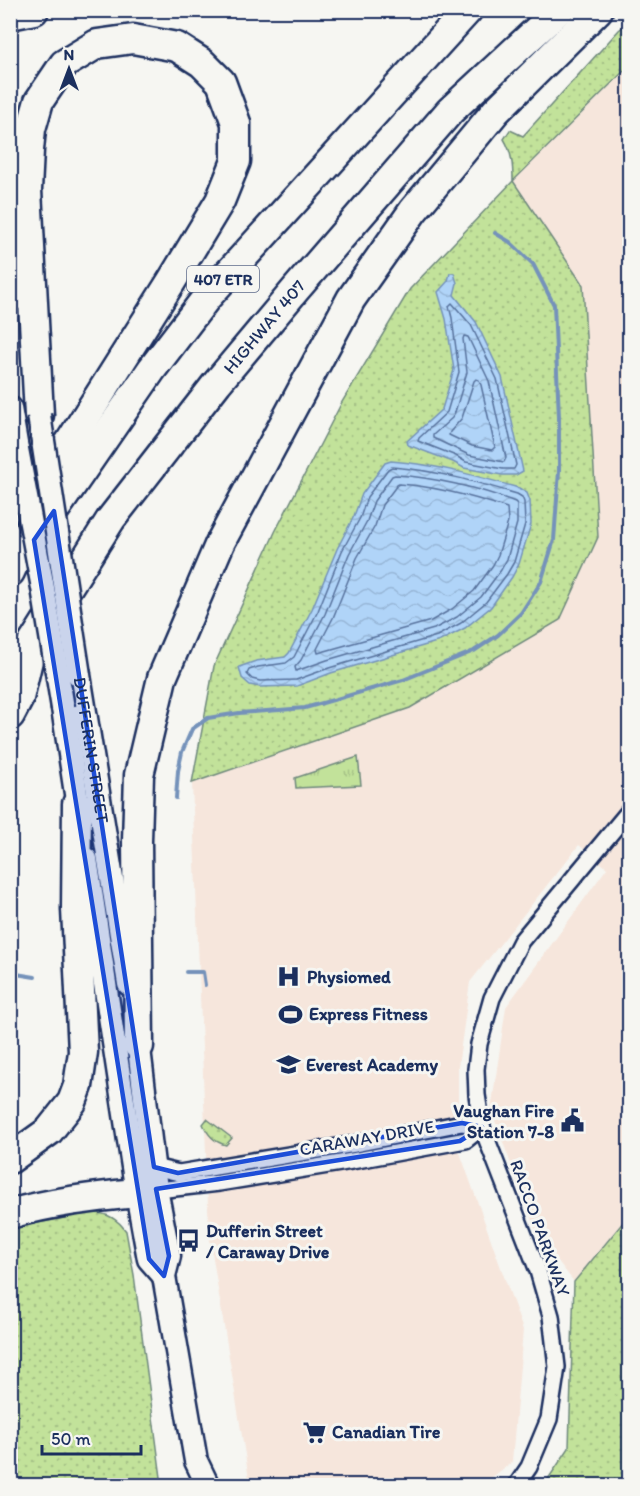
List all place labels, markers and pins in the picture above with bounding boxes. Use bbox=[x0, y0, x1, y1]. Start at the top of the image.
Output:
hospital icon: Physiomed bbox=[276, 964, 302, 990]
place label: Physiomed bbox=[307, 966, 391, 988]
sports icon: Express Fitness bbox=[278, 1001, 304, 1027]
place label: Express Fitness bbox=[309, 1003, 428, 1025]
school or university icon: Everest Academy bbox=[275, 1052, 301, 1078]
place label: Everest Academy bbox=[306, 1054, 438, 1076]
place label: Vaughan Fire Station 7-8 bbox=[453, 1100, 554, 1143]
public building icon: Vaughan Fire Station 7-8 bbox=[559, 1108, 585, 1134]
place label: Dufferin Street / Caraway Drive bbox=[205, 1220, 330, 1263]
bus stop icon: Dufferin Street / Caraway Drive bbox=[175, 1228, 201, 1254]
supermarket icon: Canadian Tire bbox=[301, 1419, 327, 1445]
place label: Canadian Tire bbox=[332, 1421, 441, 1443]

